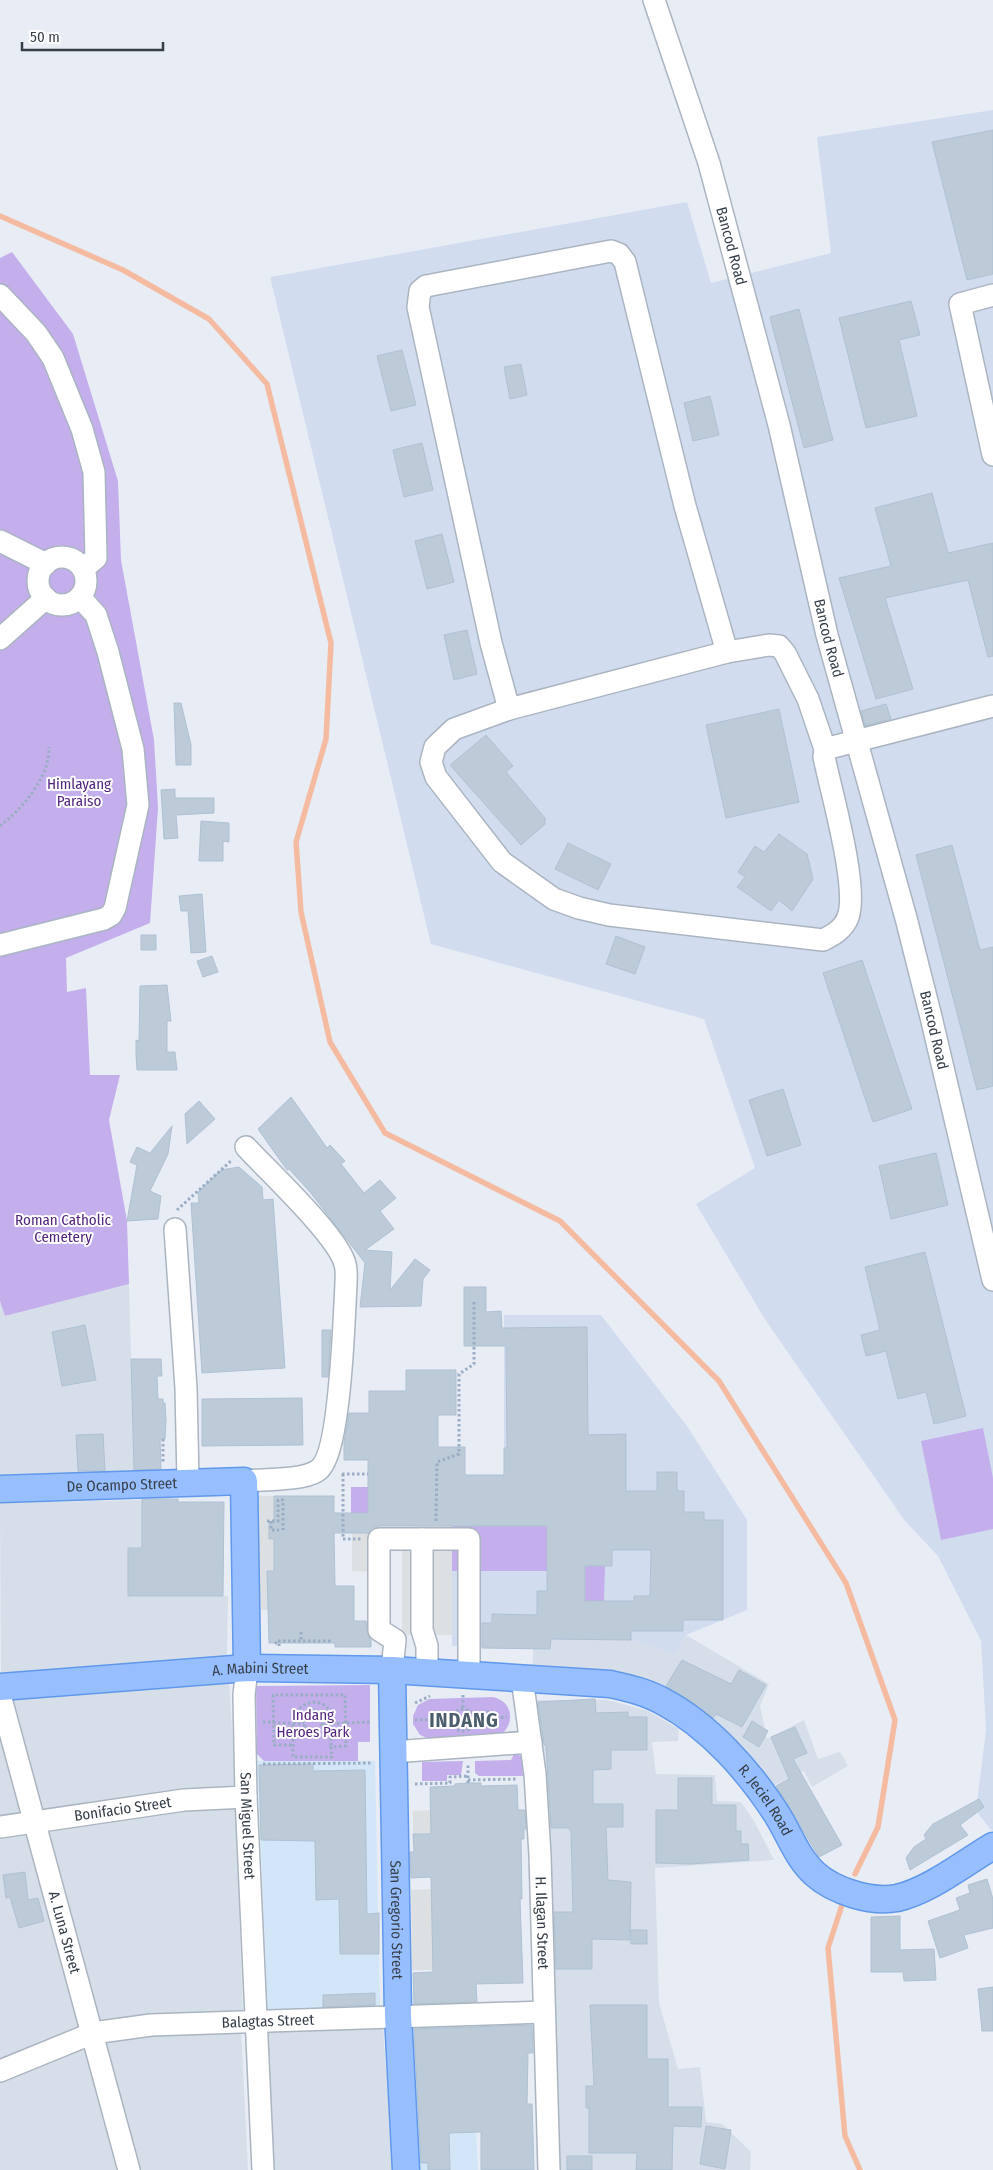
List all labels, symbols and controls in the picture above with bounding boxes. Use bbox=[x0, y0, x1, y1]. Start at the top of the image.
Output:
scale bar bbox=[22, 20, 164, 52]
text: 50 m bbox=[30, 28, 60, 46]
street label: Bancod Road bbox=[712, 205, 750, 287]
street label: Bancod Road bbox=[810, 597, 847, 679]
park label: Himlayang Paraiso bbox=[47, 775, 111, 810]
street label: Bancod Road bbox=[916, 989, 952, 1071]
park label: Roman Catholic Cemetery bbox=[15, 1211, 111, 1246]
street label: De Ocampo Street bbox=[66, 1474, 178, 1496]
street label: A. Mabini Street bbox=[211, 1659, 309, 1680]
park label: Indang Heroes Park bbox=[276, 1706, 350, 1741]
district label: INDANG bbox=[429, 1708, 499, 1732]
street label: R. Jeciel Road bbox=[734, 1761, 796, 1839]
street label: San Miguel Street bbox=[237, 1772, 259, 1880]
street label: Bonifacio Street bbox=[73, 1793, 173, 1825]
street label: San Gregorio Street bbox=[386, 1860, 406, 1980]
street label: H. Ilagan Street bbox=[532, 1876, 552, 1970]
street label: A. Luna Street bbox=[45, 1889, 84, 1976]
street label: Balagtas Street bbox=[221, 2011, 315, 2032]

